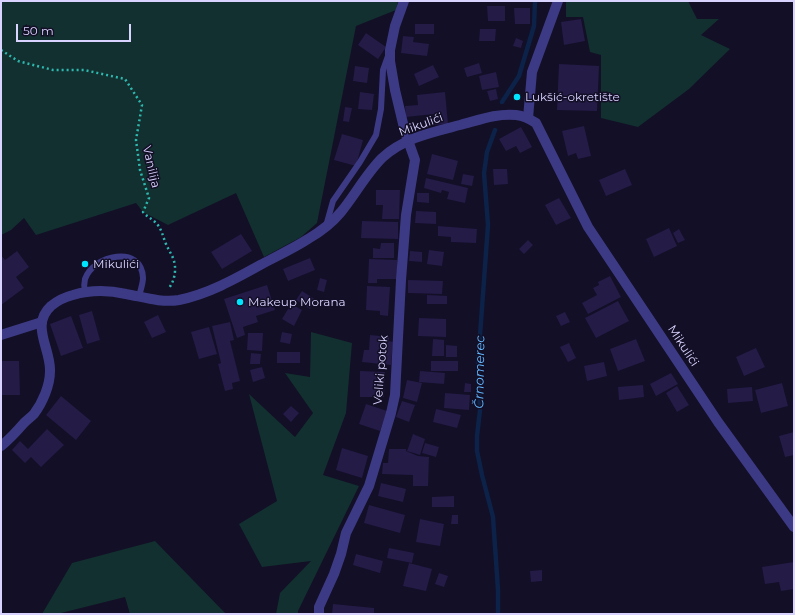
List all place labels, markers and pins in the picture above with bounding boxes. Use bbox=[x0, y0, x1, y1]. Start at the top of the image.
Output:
place label: Lukšić-okretište bbox=[525, 90, 620, 104]
marker: Lukšić-okretište bbox=[512, 92, 522, 102]
place label: Mikulići bbox=[93, 257, 139, 271]
marker: Mikulići bbox=[80, 259, 90, 269]
place label: Makeup Morana bbox=[248, 295, 346, 309]
marker: Makeup Morana bbox=[235, 297, 245, 307]

